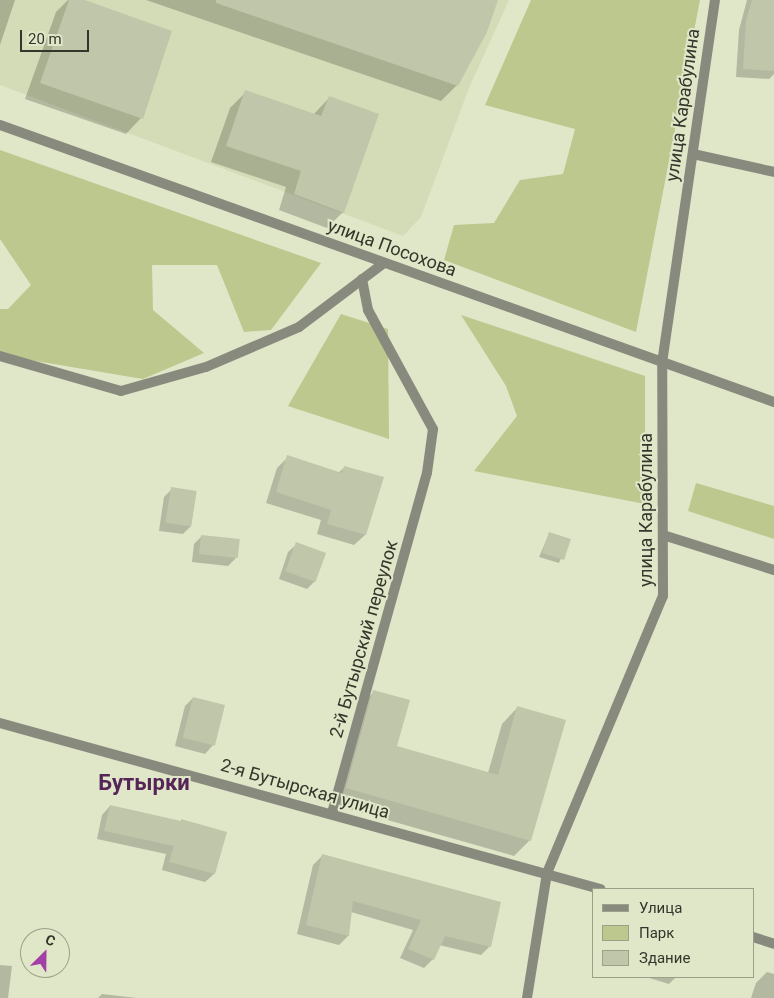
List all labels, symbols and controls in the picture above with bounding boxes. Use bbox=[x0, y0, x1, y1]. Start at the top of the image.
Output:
scale bar bbox=[22, 20, 91, 52]
street label: улица Карабулина bbox=[662, 27, 704, 183]
text: 20 m bbox=[28, 30, 62, 48]
street label: улица Посохова bbox=[325, 215, 459, 281]
street label: улица Карабулина bbox=[635, 433, 657, 587]
street label: 2-й Бутырский переулок bbox=[325, 538, 403, 740]
street label: 2-я Бутырская улица bbox=[218, 755, 392, 823]
district label: Бутырки bbox=[98, 770, 190, 796]
legend bbox=[592, 888, 754, 978]
text: Улица bbox=[639, 899, 682, 917]
text: Парк bbox=[639, 924, 674, 942]
north arrow bbox=[20, 928, 70, 978]
text: С bbox=[43, 931, 58, 949]
text: Здание bbox=[639, 949, 690, 967]

